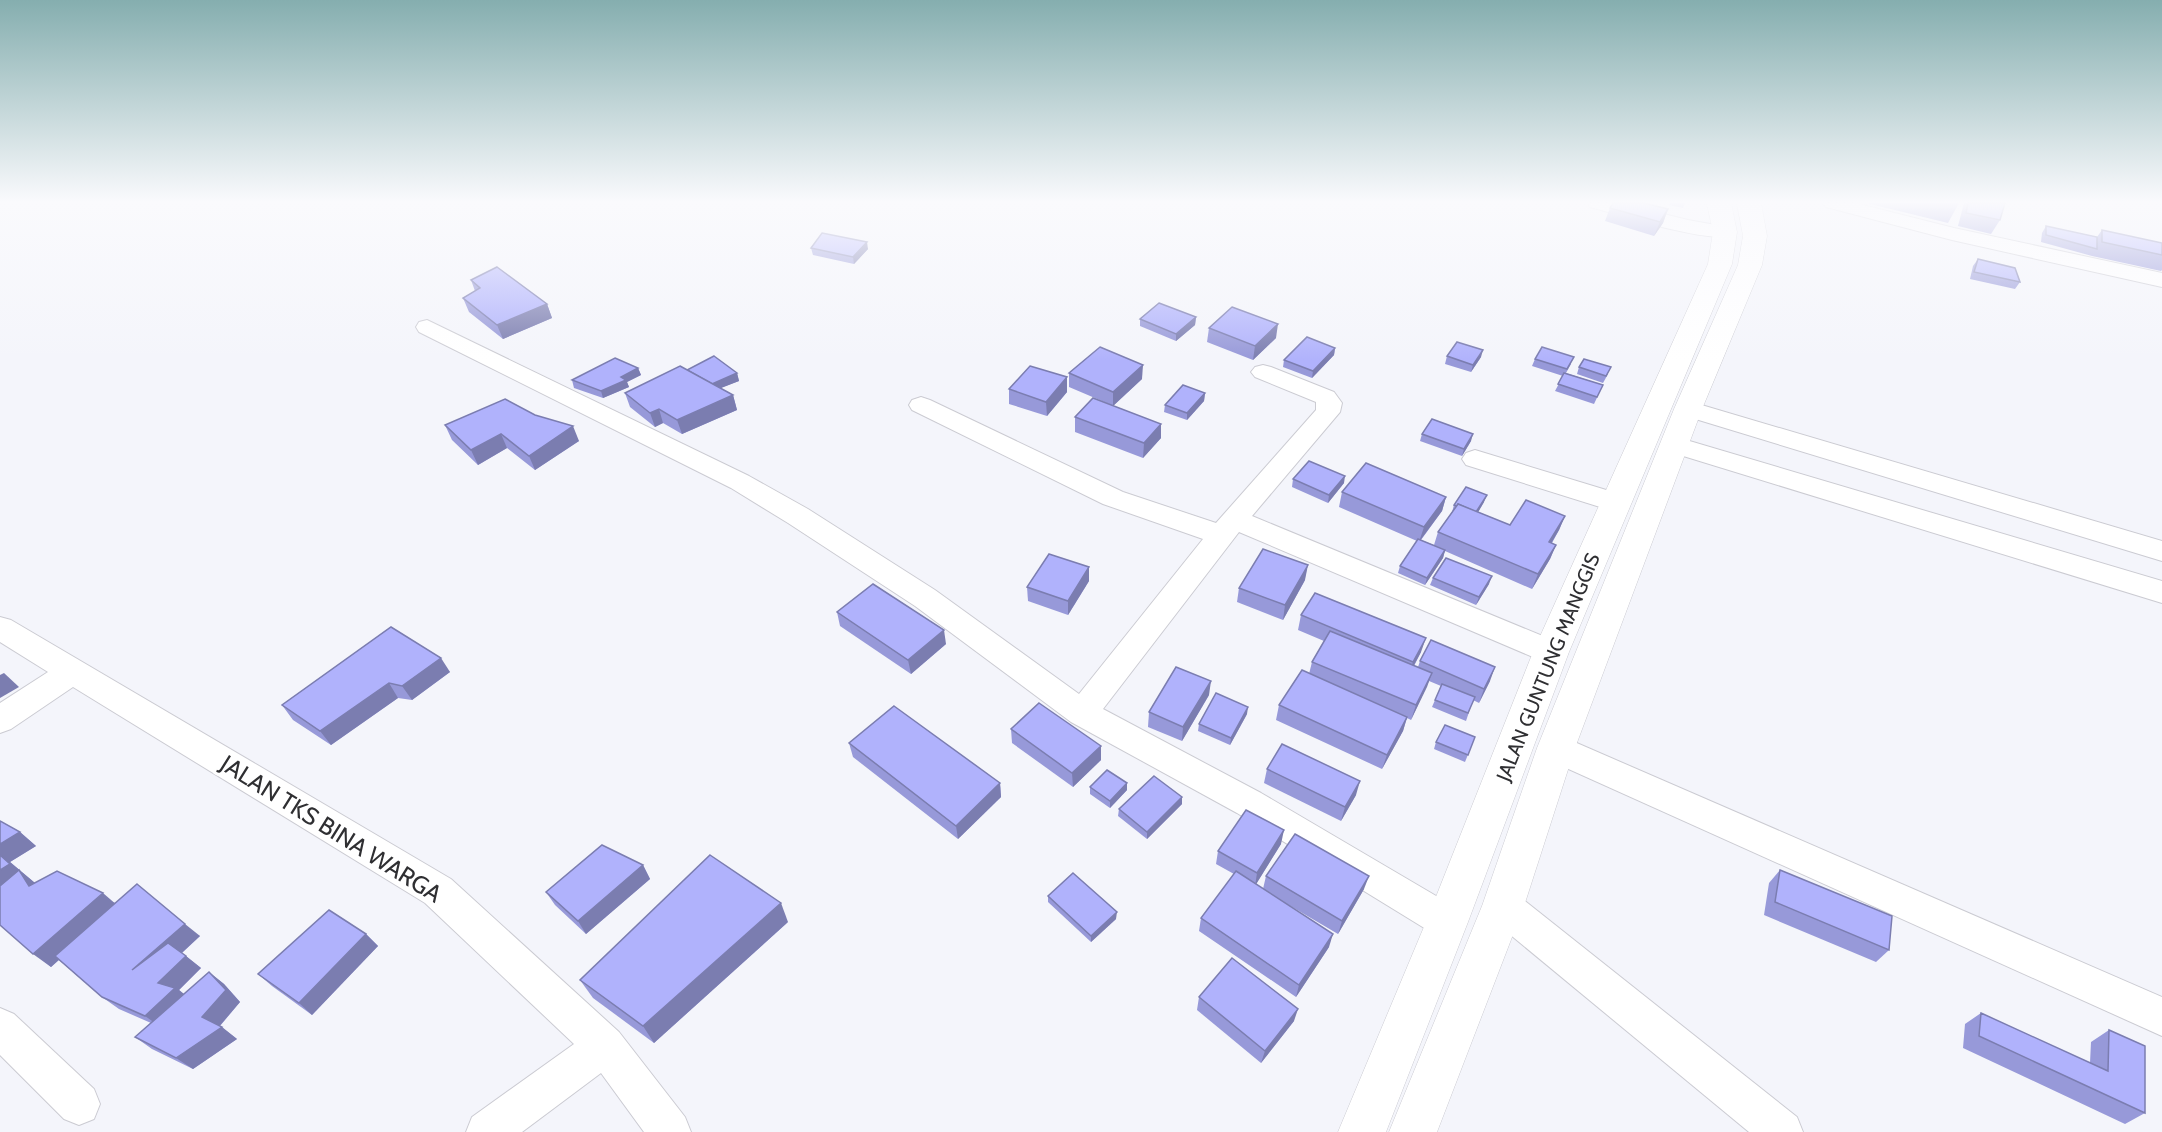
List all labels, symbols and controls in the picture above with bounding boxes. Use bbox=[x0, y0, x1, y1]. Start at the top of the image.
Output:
street label: JALAN GUNTUNG MANGGIS bbox=[1491, 549, 1605, 785]
street label: JALAN TKS BINA WARGA bbox=[215, 748, 447, 909]

